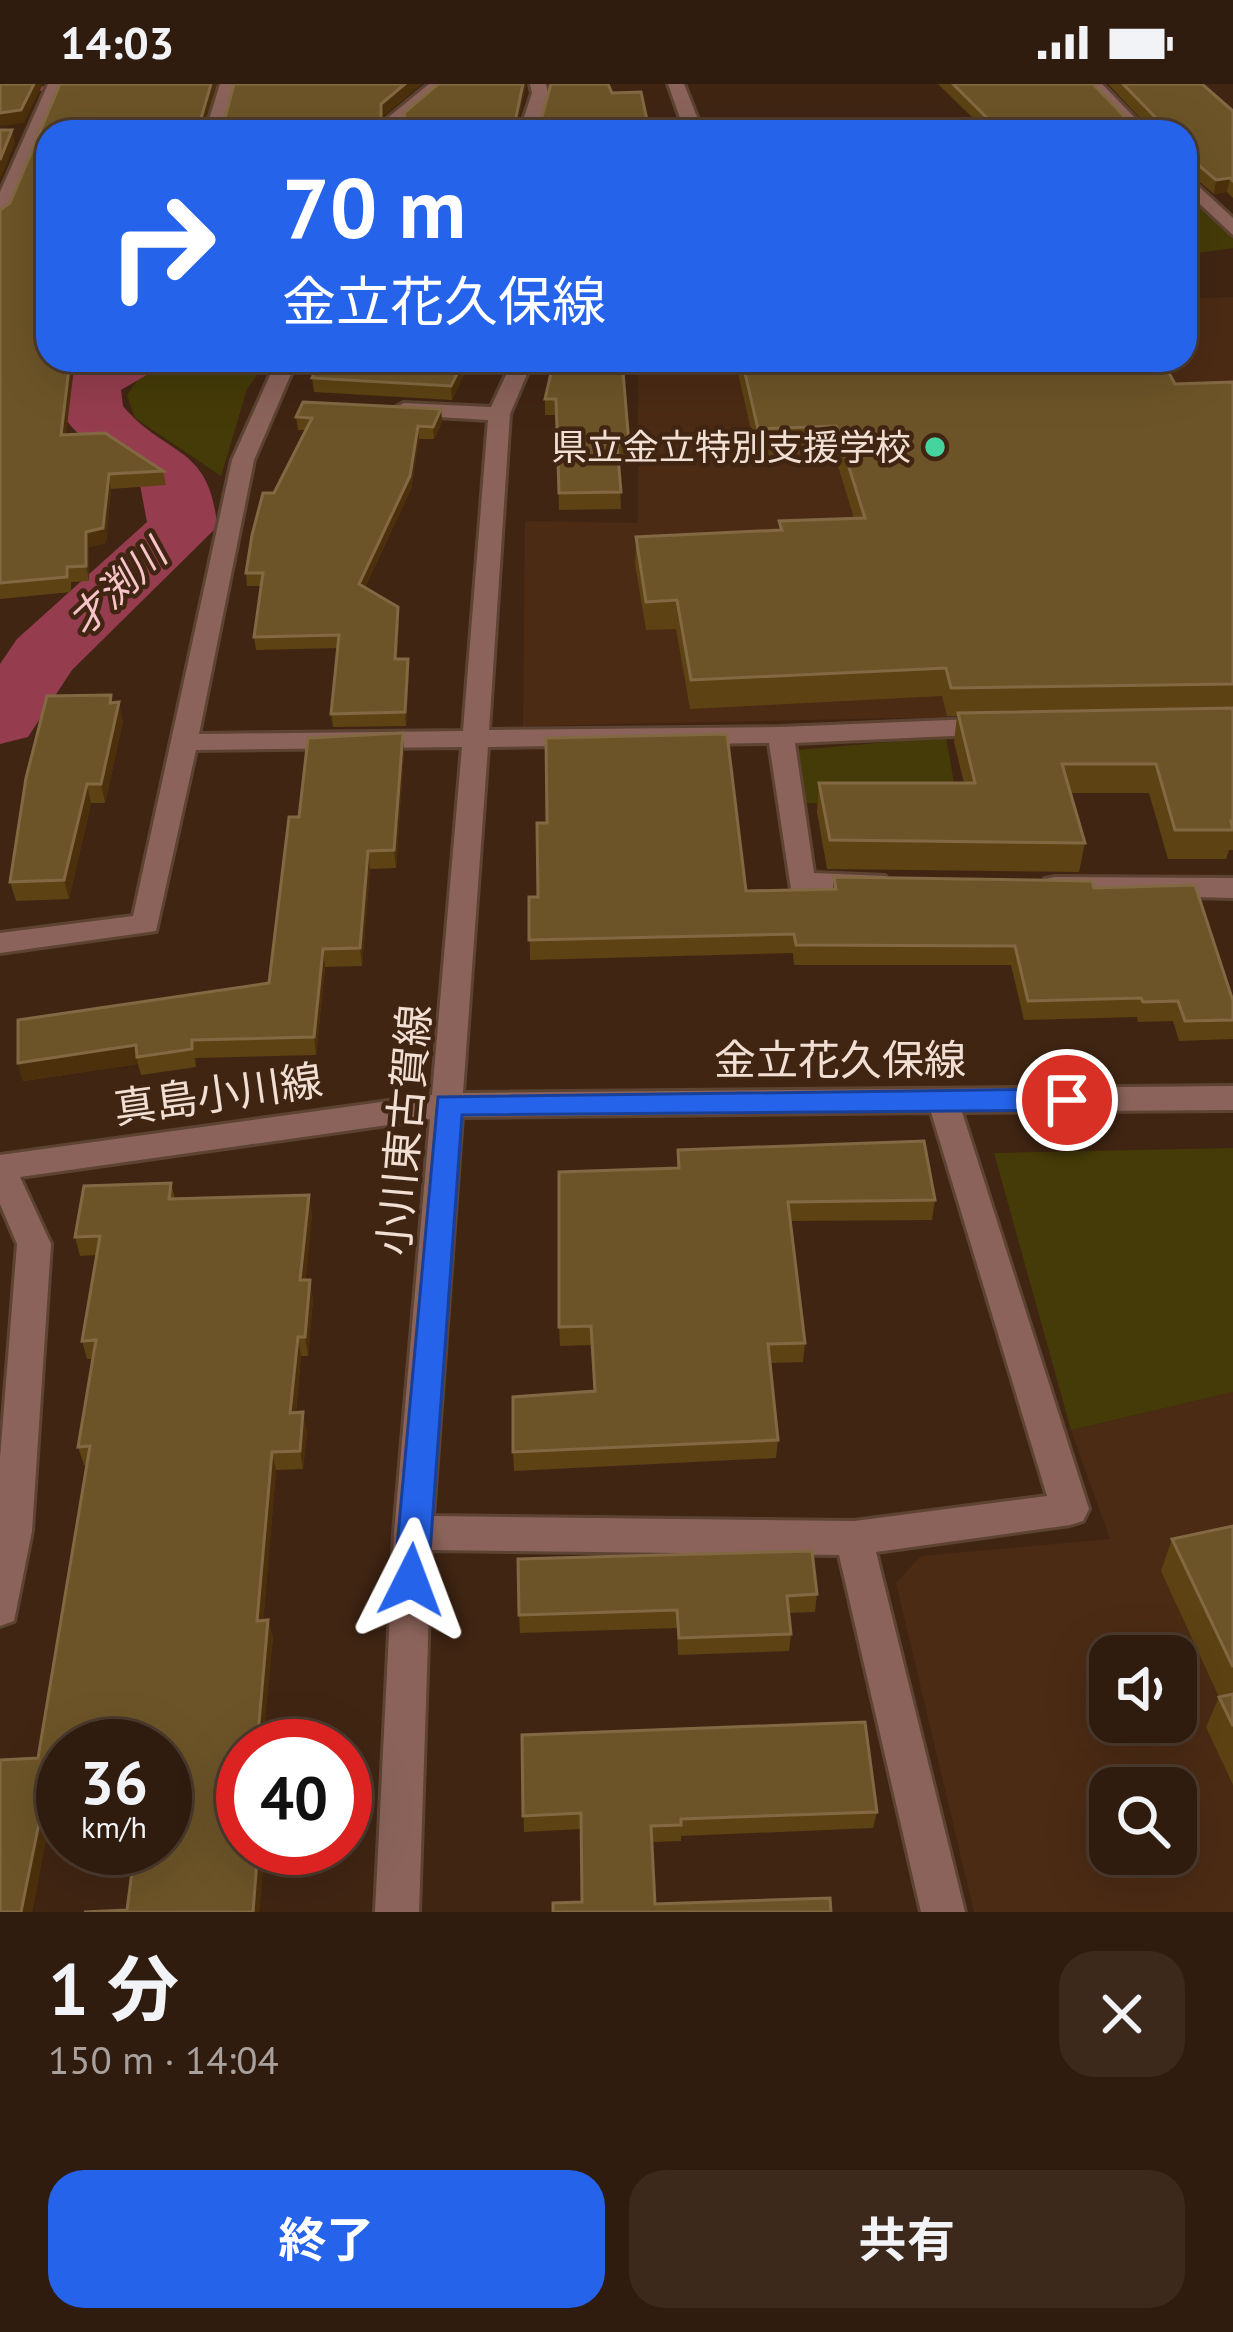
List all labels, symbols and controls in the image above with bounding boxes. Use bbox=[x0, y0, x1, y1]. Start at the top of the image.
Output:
text: 14:03 bbox=[60, 13, 174, 71]
text: 70 m bbox=[282, 152, 466, 261]
icon: right bbox=[84, 168, 240, 324]
text: 金立花久保線 bbox=[282, 266, 606, 336]
place label: 県立金立特別支援学校 bbox=[551, 423, 911, 470]
marker: 県立金立特別支援学校 bbox=[922, 434, 948, 460]
water label: 才渕川 bbox=[56, 525, 180, 645]
street label: 小川東古賀線 bbox=[365, 1002, 442, 1258]
street label: 金立花久保線 bbox=[714, 1032, 966, 1087]
pin bbox=[1016, 1049, 1118, 1151]
street label: 真島小川線 bbox=[110, 1052, 326, 1135]
icon: arrive bbox=[1034, 1067, 1100, 1133]
position arrow bbox=[348, 1517, 474, 1643]
map controls bbox=[1089, 1635, 1197, 1875]
button: sound bbox=[1089, 1635, 1197, 1743]
speed limit sign: 40 bbox=[216, 1719, 372, 1875]
text: 36 bbox=[80, 1743, 148, 1821]
button: search bbox=[1089, 1767, 1197, 1875]
text: km/h bbox=[81, 1807, 147, 1846]
text: 1 分 bbox=[48, 1942, 179, 2035]
button: close bbox=[1059, 1951, 1185, 2077]
text: 150 m · 14:04 bbox=[48, 2034, 279, 2085]
button: 終了 bbox=[48, 2170, 605, 2308]
button: 共有 bbox=[629, 2170, 1185, 2308]

